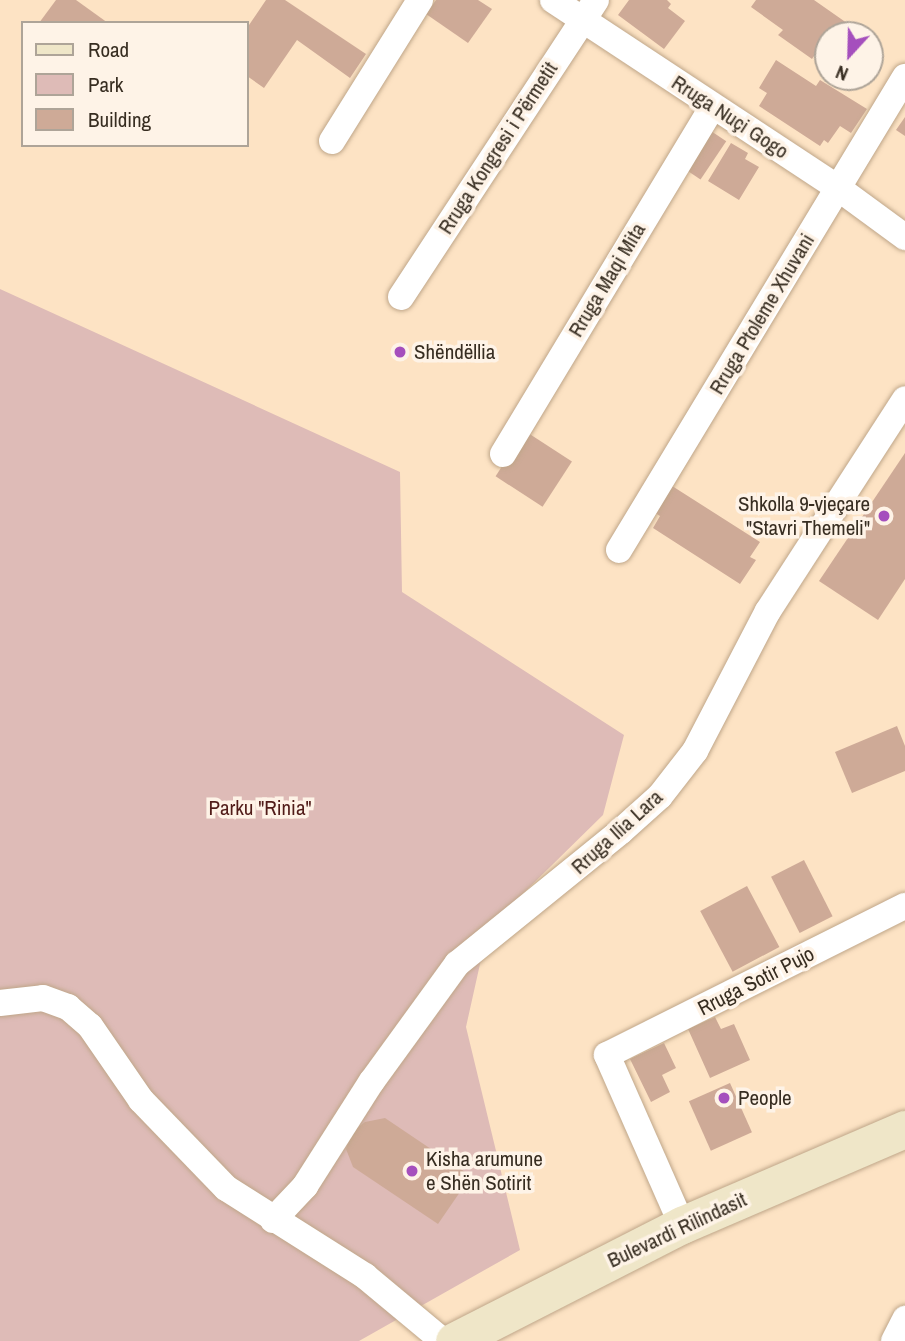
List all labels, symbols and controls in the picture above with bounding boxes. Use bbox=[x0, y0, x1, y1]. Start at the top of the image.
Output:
legend bbox=[21, 21, 248, 147]
north arrow bbox=[814, 21, 884, 91]
text: Road bbox=[88, 35, 129, 64]
street label: Rruga Kongresi i Përmetit bbox=[433, 57, 563, 239]
text: N bbox=[832, 59, 852, 88]
text: Park bbox=[88, 70, 123, 99]
street label: Rruga Nuçi Gogo bbox=[667, 70, 793, 164]
text: Building bbox=[88, 105, 151, 134]
street label: Rruga Maqi Mita bbox=[563, 219, 651, 341]
street label: Rruga Ptoleme Xhuvani bbox=[704, 229, 820, 399]
place label: Shëndëllia bbox=[414, 339, 495, 365]
marker: Shëndëllia bbox=[392, 344, 408, 360]
place label: Shkolla 9-vjeçare "Stavri Themeli" bbox=[738, 491, 870, 541]
marker: Shkolla 9-vjeçare "Stavri Themeli" bbox=[876, 508, 892, 524]
street label: Rruga Ilia Lara bbox=[566, 785, 668, 879]
park label: Parku "Rinia" bbox=[208, 795, 312, 821]
street label: Rruga Sotir Pujo bbox=[694, 941, 818, 1021]
place label: People bbox=[738, 1085, 792, 1111]
marker: People bbox=[716, 1090, 732, 1106]
place label: Kisha arumune e Shën Sotirit bbox=[426, 1146, 543, 1196]
marker: Kisha arumune e Shën Sotirit bbox=[404, 1163, 420, 1179]
street label: Bulevardi Rilindasit bbox=[604, 1187, 750, 1273]

